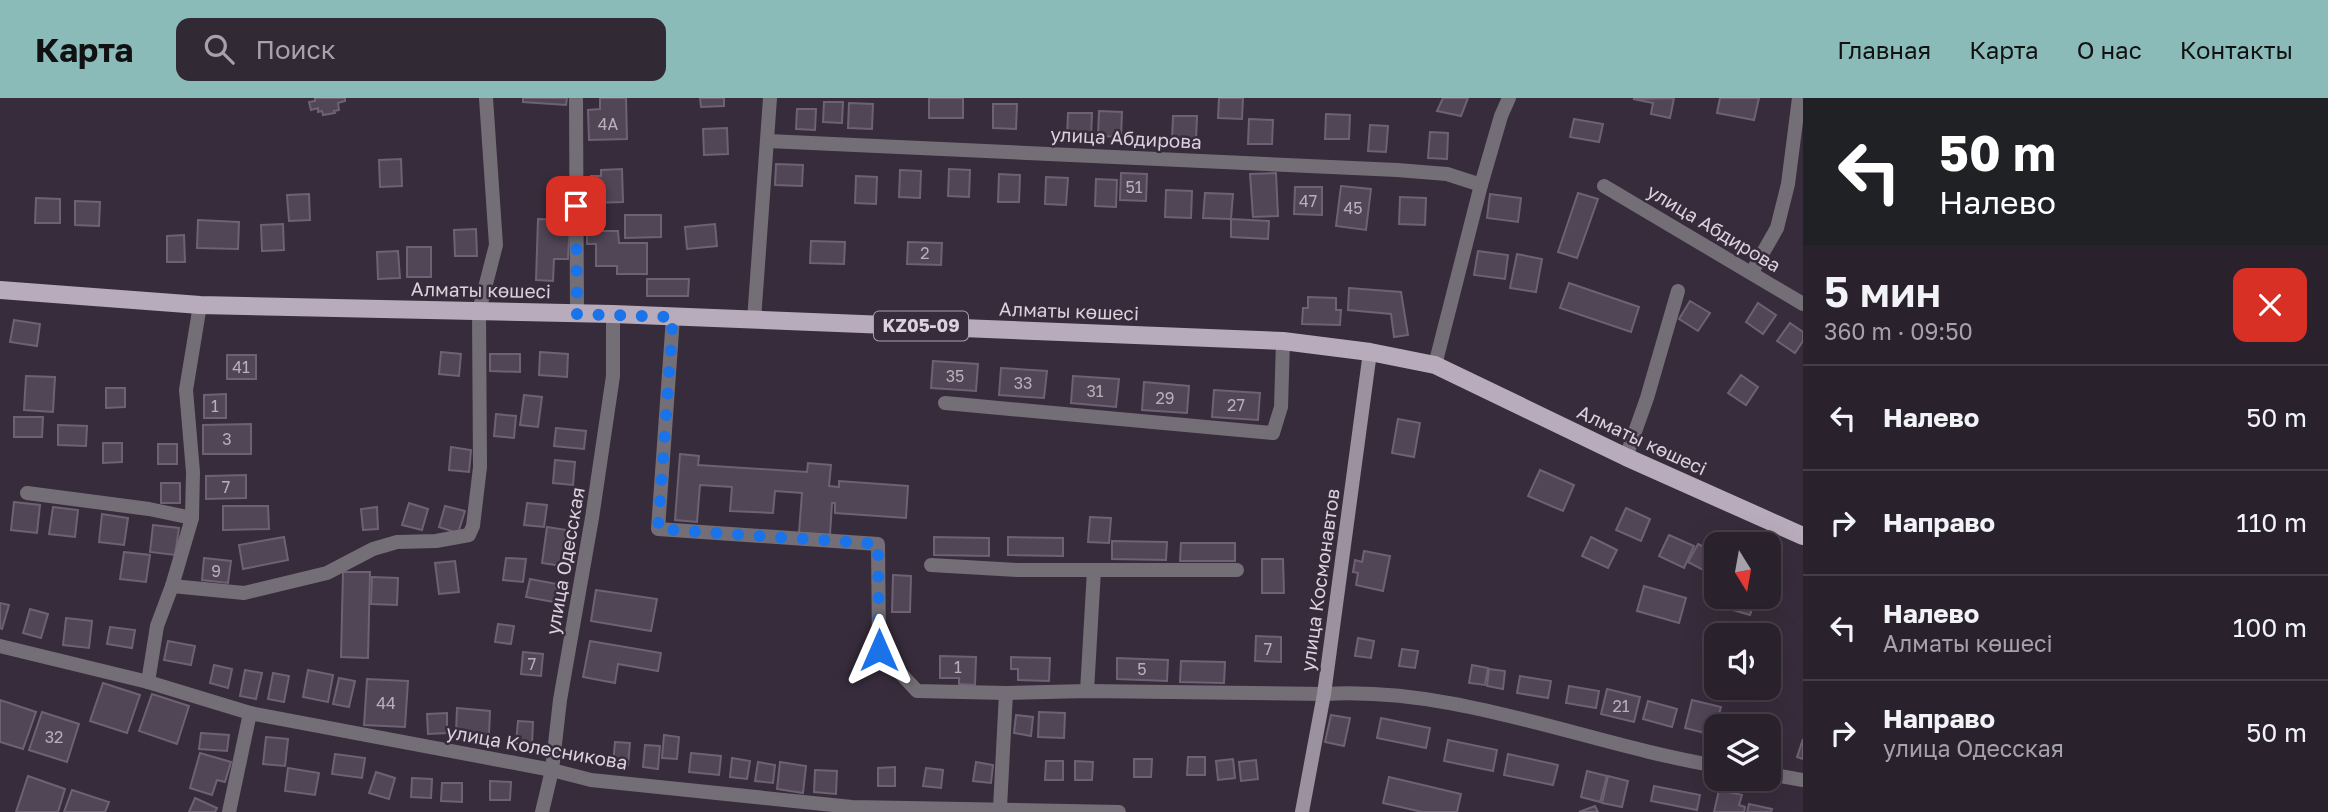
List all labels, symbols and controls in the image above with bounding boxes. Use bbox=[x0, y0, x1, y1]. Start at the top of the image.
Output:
search box bbox=[176, 18, 666, 81]
text: Карта bbox=[35, 30, 134, 69]
icon: search bbox=[200, 30, 238, 68]
text: Поиск bbox=[256, 34, 336, 65]
text: Главная bbox=[1837, 35, 1931, 64]
text: Карта bbox=[1969, 35, 2039, 64]
text: О нас bbox=[2077, 35, 2142, 64]
text: Контакты bbox=[2180, 35, 2293, 64]
house number: 4А bbox=[598, 114, 619, 134]
street label: улица Абдирова bbox=[1050, 122, 1202, 153]
text: 50 m bbox=[1939, 123, 2056, 182]
icon: left bbox=[1824, 126, 1915, 217]
pin bbox=[546, 176, 606, 236]
house number: 51 bbox=[1125, 177, 1143, 197]
street label: улица Абдирова bbox=[1643, 179, 1785, 276]
text: Налево bbox=[1939, 183, 2056, 221]
icon: arrive bbox=[557, 187, 595, 225]
house number: 47 bbox=[1299, 191, 1317, 211]
house number: 45 bbox=[1343, 198, 1363, 218]
house number: 2 bbox=[920, 243, 930, 263]
text: 5 мин bbox=[1824, 266, 1941, 316]
button: close bbox=[2233, 268, 2307, 342]
street label: Алматы көшесі bbox=[411, 277, 551, 302]
street label: Алматы көшесі bbox=[999, 297, 1139, 324]
road number: KZ05-09 bbox=[874, 311, 968, 340]
text: 360 m · 09:50 bbox=[1824, 317, 1973, 345]
house number: 41 bbox=[232, 357, 250, 377]
house number: 35 bbox=[946, 366, 964, 386]
house number: 33 bbox=[1014, 373, 1032, 393]
house number: 31 bbox=[1086, 381, 1104, 401]
house number: 29 bbox=[1156, 388, 1174, 408]
house number: 27 bbox=[1227, 395, 1245, 415]
house number: 1 bbox=[211, 396, 219, 416]
icon: left bbox=[1824, 399, 1862, 437]
street label: Алматы көшесі bbox=[1574, 400, 1711, 480]
text: Налево bbox=[1883, 402, 1979, 433]
text: 50 m bbox=[2246, 402, 2307, 433]
house number: 3 bbox=[222, 429, 232, 449]
house number: 7 bbox=[222, 477, 230, 497]
street label: улица Одесская bbox=[540, 485, 589, 636]
street label: улица Космонавтов bbox=[1295, 487, 1344, 673]
icon: right bbox=[1824, 504, 1862, 542]
text: Направо bbox=[1883, 507, 1995, 538]
text: 110 m bbox=[2236, 507, 2307, 538]
north arrow bbox=[1704, 532, 1782, 609]
map controls bbox=[1704, 532, 1781, 791]
house number: 9 bbox=[211, 561, 221, 581]
text: Налево bbox=[1883, 598, 1979, 629]
icon: left bbox=[1824, 609, 1862, 647]
text: 100 m bbox=[2233, 612, 2307, 643]
position arrow bbox=[842, 613, 916, 687]
button: sound bbox=[1704, 623, 1781, 700]
text: Алматы көшесі bbox=[1883, 629, 2053, 657]
house number: 7 bbox=[1264, 639, 1272, 659]
house number: 7 bbox=[528, 654, 536, 674]
house number: 1 bbox=[954, 657, 962, 677]
house number: 5 bbox=[1137, 659, 1147, 679]
house number: 44 bbox=[376, 693, 396, 713]
house number: 21 bbox=[1612, 696, 1630, 716]
text: Направо bbox=[1883, 703, 1995, 734]
button: layers bbox=[1704, 714, 1781, 791]
icon: right bbox=[1824, 714, 1862, 752]
text: 50 m bbox=[2246, 717, 2307, 748]
street label: улица Колесникова bbox=[445, 719, 630, 774]
house number: 32 bbox=[45, 727, 63, 747]
text: улица Одесская bbox=[1883, 734, 2064, 762]

